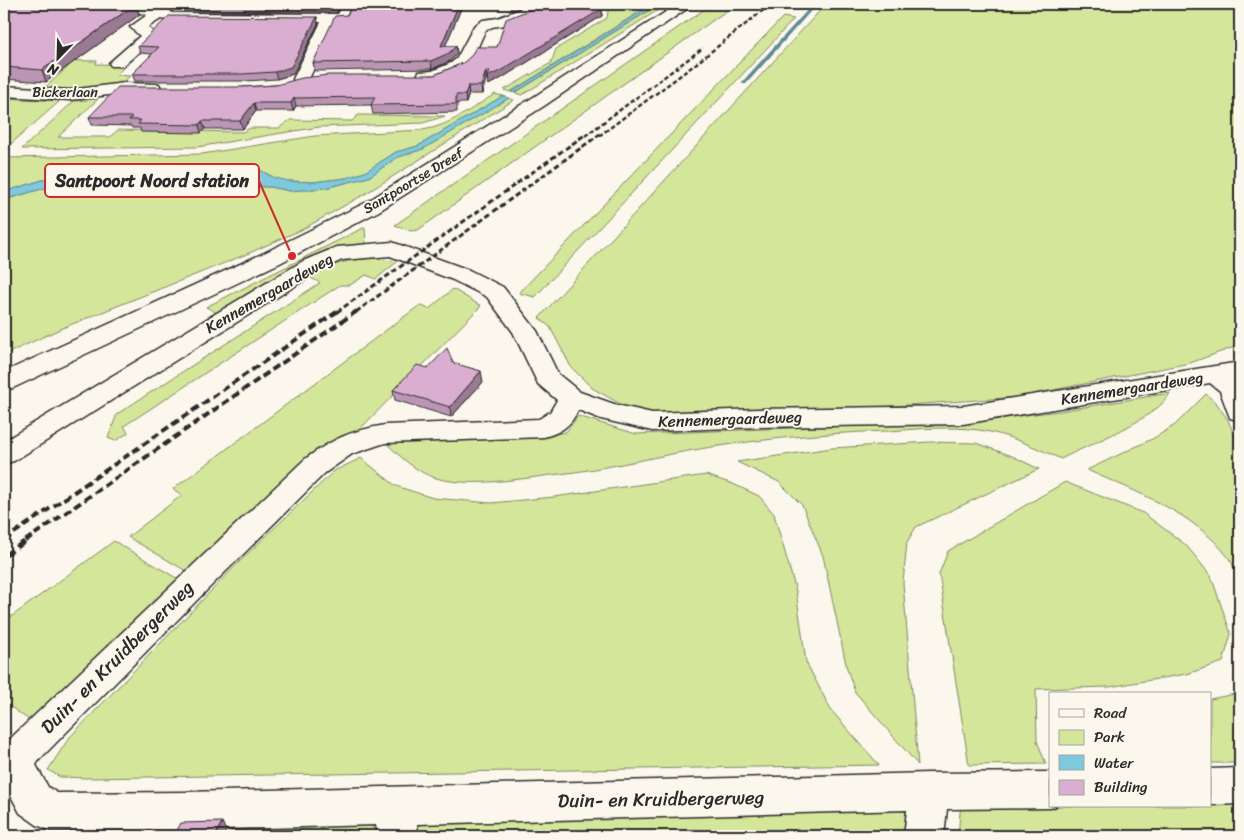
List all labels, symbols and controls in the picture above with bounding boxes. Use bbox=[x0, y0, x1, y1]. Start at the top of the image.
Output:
north arrow bbox=[32, 32, 82, 82]
text: N bbox=[43, 56, 63, 83]
street label: Bickerlaan bbox=[32, 80, 98, 105]
street label: Santpoortse Dreef bbox=[358, 140, 470, 221]
callout: Santpoort Noord station bbox=[45, 164, 259, 197]
text: Santpoort Noord station bbox=[54, 165, 249, 197]
street label: Kennemergaardeweg bbox=[199, 244, 339, 342]
street label: Kennemergaardeweg bbox=[1059, 362, 1205, 414]
street label: Kennemergaardeweg bbox=[657, 402, 803, 436]
street label: Duin- en Kruidbergerweg bbox=[32, 572, 202, 742]
legend bbox=[1049, 692, 1212, 808]
text: Road bbox=[1094, 700, 1127, 726]
text: Park bbox=[1094, 724, 1125, 750]
text: Water bbox=[1094, 750, 1134, 776]
text: Building bbox=[1094, 774, 1148, 800]
street label: Duin- en Kruidbergerweg bbox=[557, 781, 765, 817]

